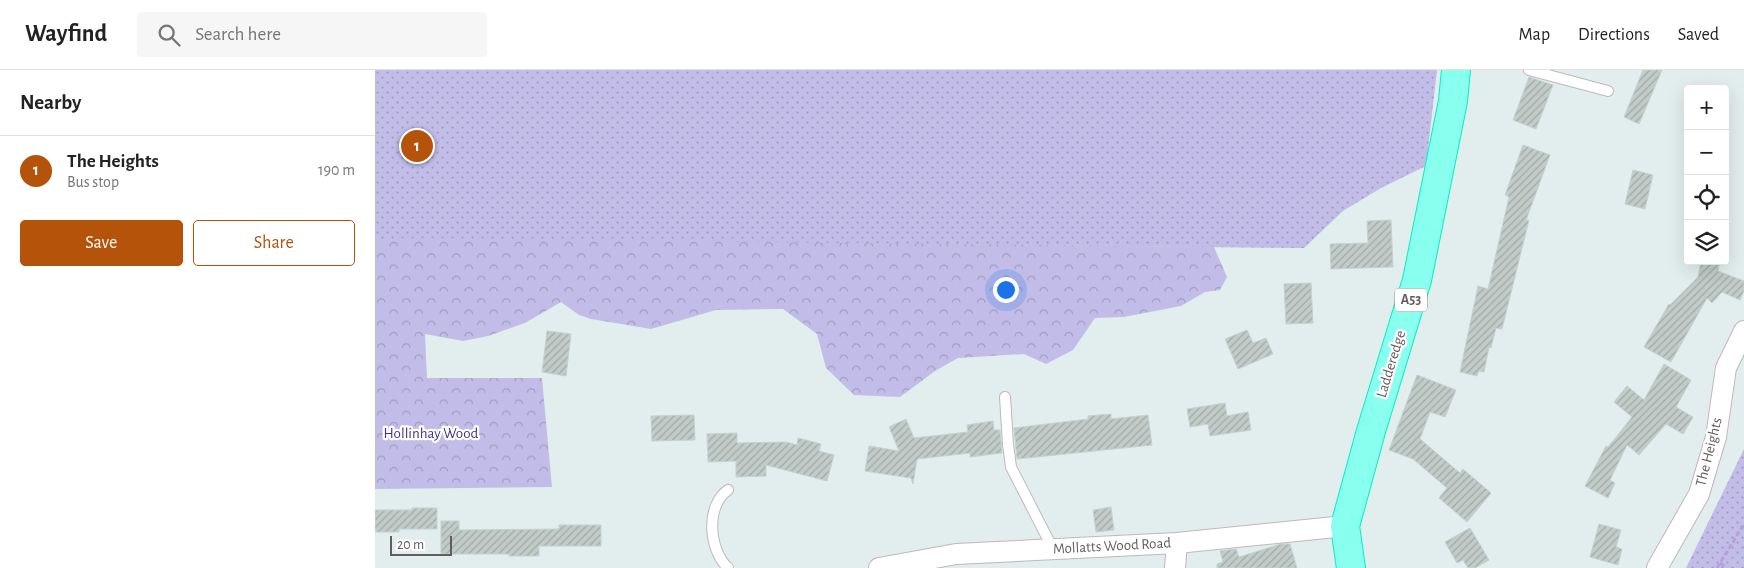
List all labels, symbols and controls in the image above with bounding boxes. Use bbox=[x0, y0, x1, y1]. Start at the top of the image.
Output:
search box bbox=[137, 12, 487, 57]
icon: search bbox=[155, 21, 183, 49]
text: Wayfind bbox=[25, 22, 107, 46]
text: Search here bbox=[195, 25, 281, 44]
text: Map bbox=[1519, 26, 1550, 44]
text: Directions bbox=[1578, 26, 1650, 44]
text: Saved bbox=[1678, 26, 1719, 44]
map controls bbox=[1684, 85, 1729, 265]
button: + bbox=[1684, 85, 1729, 130]
text: Nearby bbox=[20, 92, 81, 113]
pin: 1 bbox=[401, 127, 433, 165]
button: − bbox=[1684, 130, 1729, 175]
text: The Heights bbox=[67, 152, 159, 171]
text: 1 bbox=[33, 162, 39, 178]
text: 190 m bbox=[318, 162, 355, 178]
text: Bus stop bbox=[67, 174, 119, 190]
button: locate bbox=[1684, 175, 1729, 220]
button: Save bbox=[20, 220, 183, 266]
button: Share bbox=[193, 220, 355, 266]
button: layers bbox=[1684, 220, 1729, 265]
your location bbox=[993, 277, 1019, 303]
road number: A53 bbox=[1395, 288, 1427, 312]
street label: Ladderedge bbox=[1374, 329, 1408, 399]
street label: The Heights bbox=[1693, 416, 1725, 488]
park label: Hollinhay Wood bbox=[384, 426, 479, 441]
scale bar bbox=[390, 533, 453, 556]
street label: Mollatts Wood Road bbox=[1052, 535, 1172, 557]
text: 20 m bbox=[397, 538, 424, 552]

